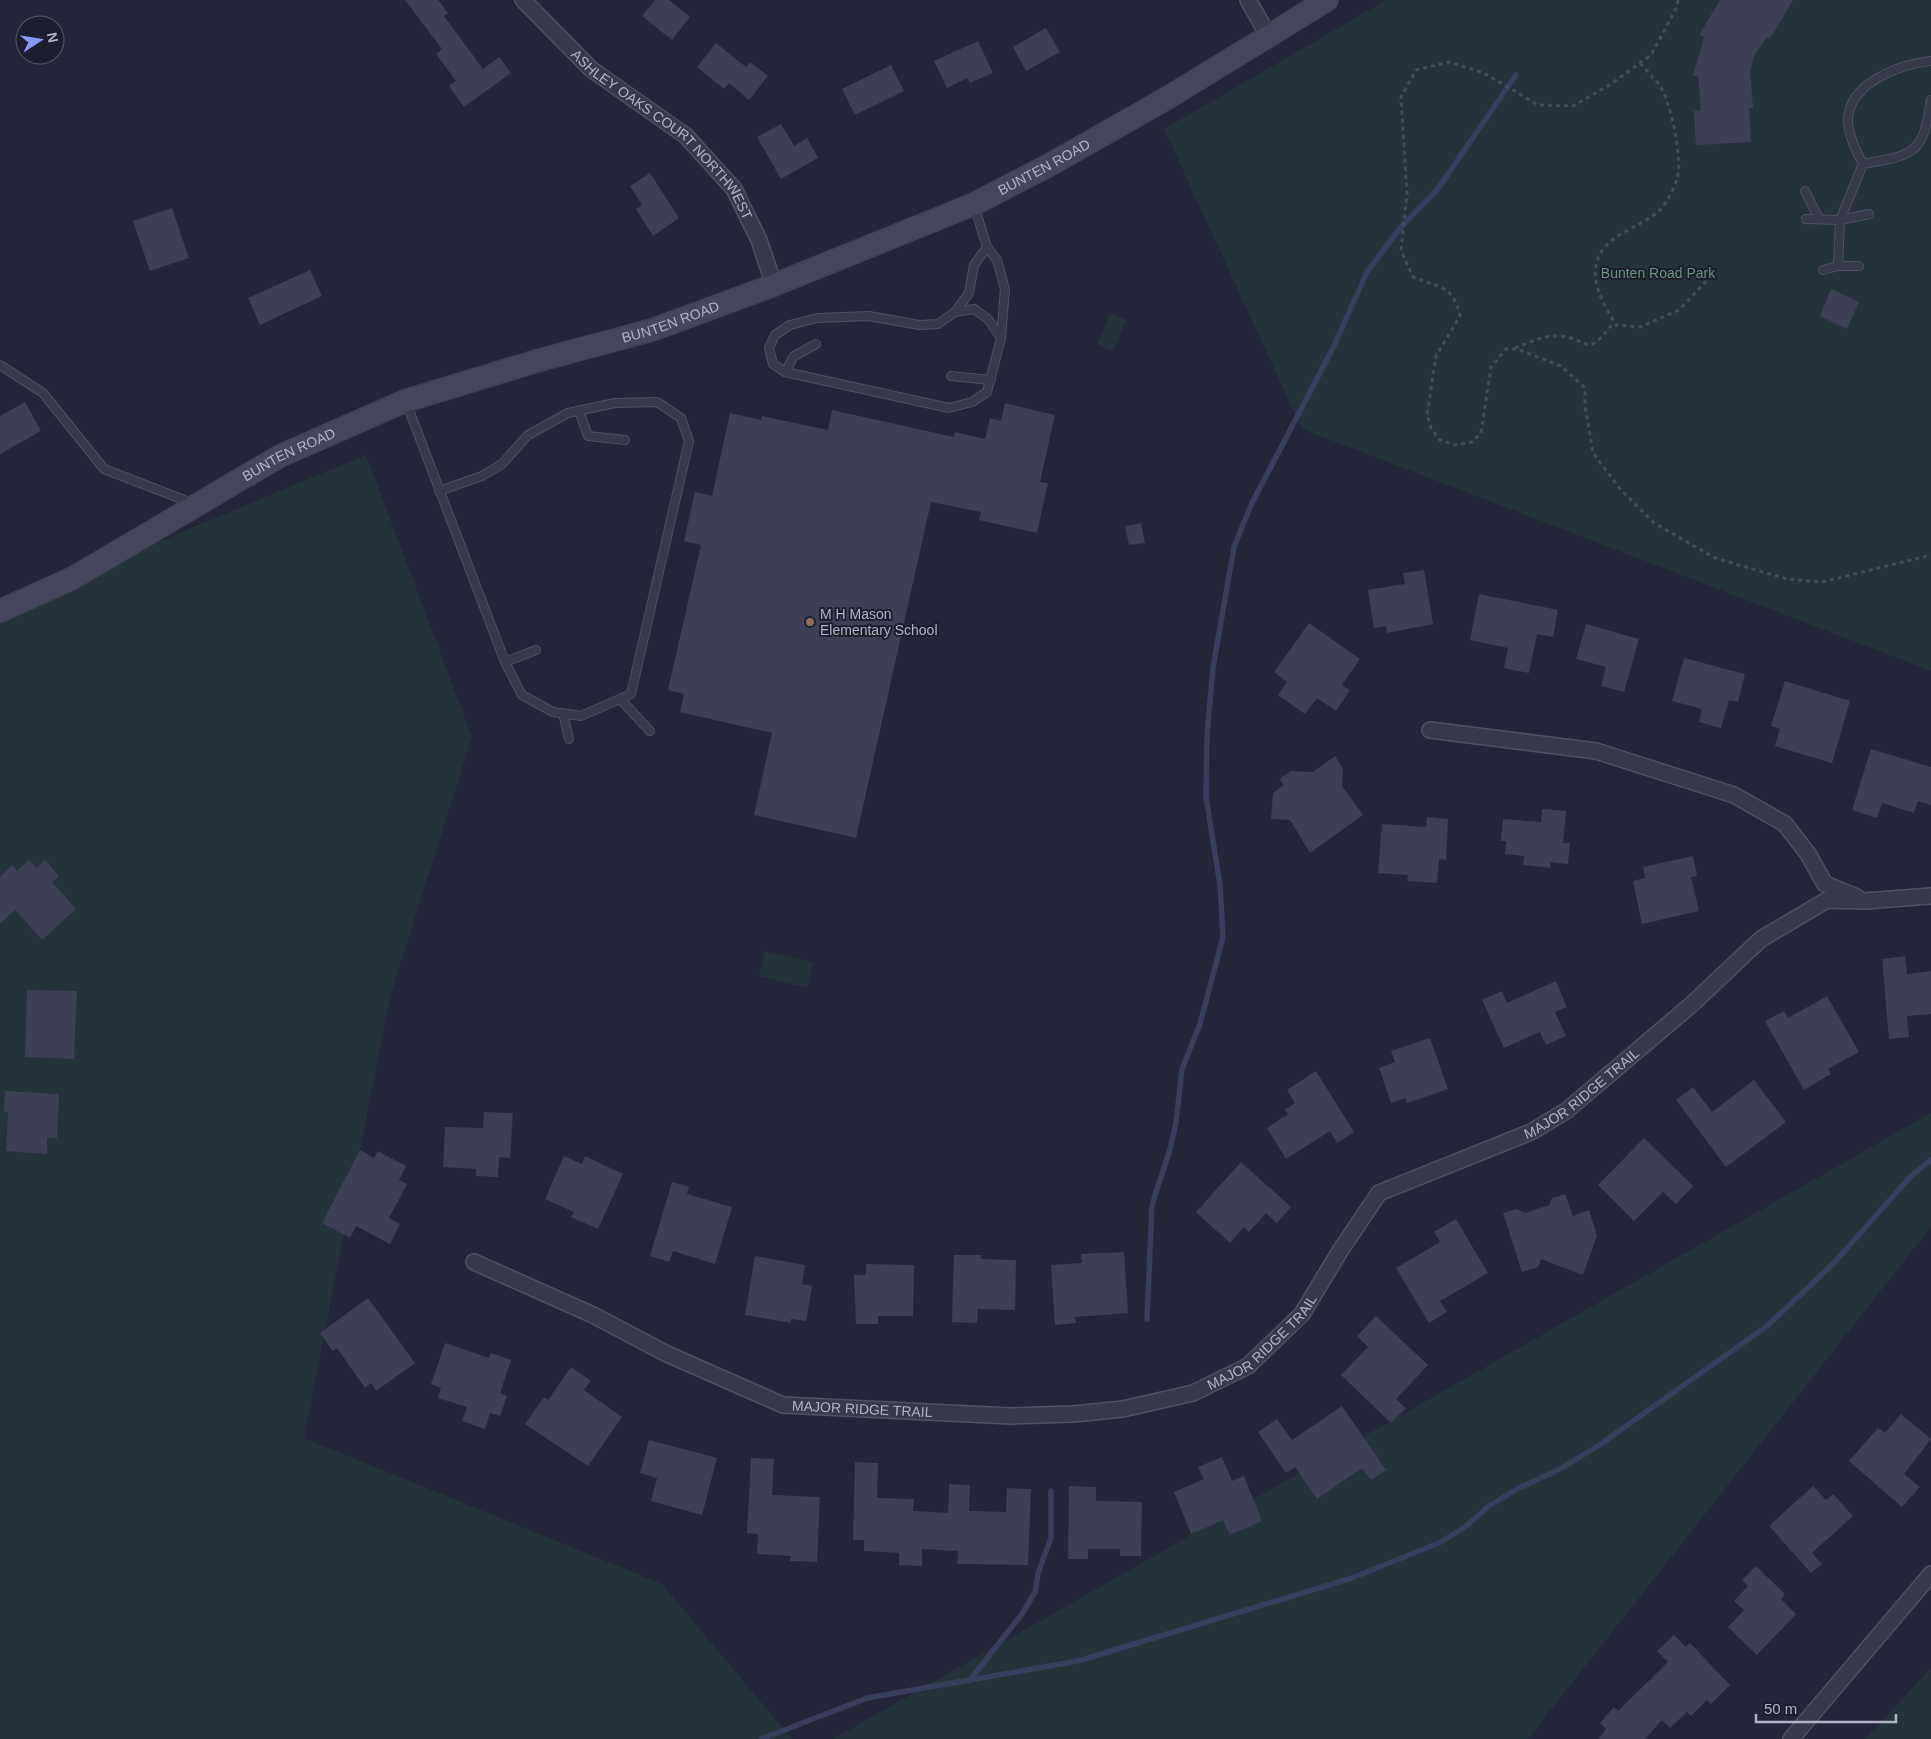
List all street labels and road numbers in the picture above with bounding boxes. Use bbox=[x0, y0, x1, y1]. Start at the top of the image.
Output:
street label: ASHLEY OAKS COURT NORTHWEST bbox=[568, 46, 756, 222]
street label: BUNTEN ROAD bbox=[995, 136, 1093, 198]
street label: BUNTEN ROAD bbox=[620, 298, 721, 346]
street label: BUNTEN ROAD bbox=[239, 425, 338, 484]
street label: MAJOR RIDGE TRAIL bbox=[1522, 1045, 1642, 1142]
street label: MAJOR RIDGE TRAIL bbox=[1204, 1292, 1320, 1393]
street label: MAJOR RIDGE TRAIL bbox=[792, 1397, 933, 1420]

